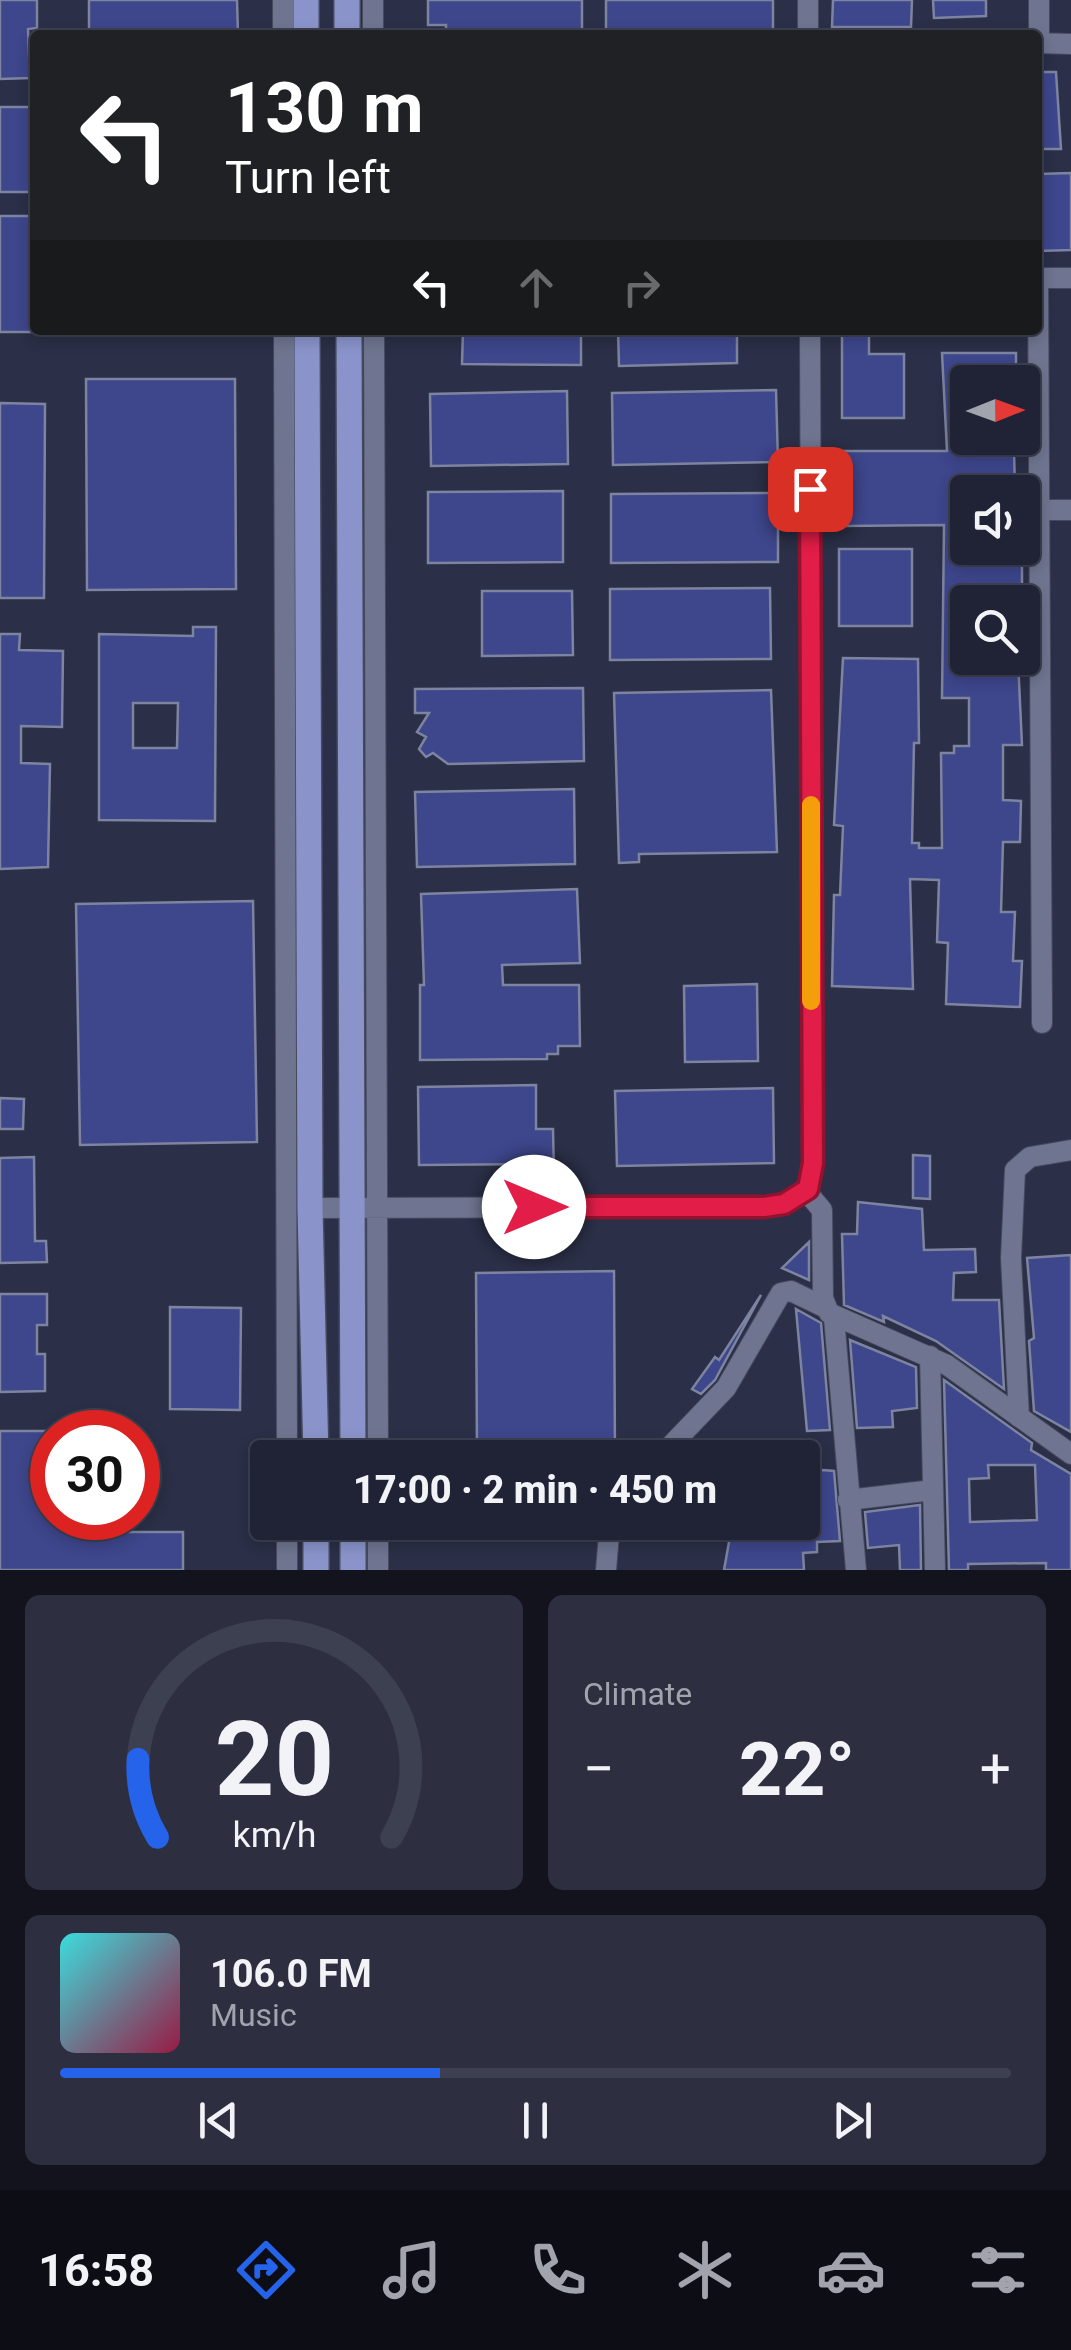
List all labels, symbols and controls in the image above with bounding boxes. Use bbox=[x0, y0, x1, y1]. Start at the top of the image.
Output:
text: 130 m bbox=[225, 67, 424, 149]
icon: left bbox=[60, 70, 190, 200]
text: Turn left bbox=[225, 151, 391, 204]
icon: left bbox=[404, 260, 459, 315]
icon: ahead bbox=[509, 260, 564, 315]
icon: right bbox=[614, 260, 669, 315]
north arrow bbox=[950, 365, 1040, 455]
map controls bbox=[950, 365, 1040, 675]
pin bbox=[768, 447, 853, 532]
icon: arrive bbox=[783, 462, 838, 517]
button: sound bbox=[950, 475, 1040, 565]
button: search bbox=[950, 585, 1040, 675]
position arrow bbox=[482, 1155, 586, 1259]
speed limit sign: 30 bbox=[30, 1410, 160, 1540]
text: 17:00 · 2 min · 450 m bbox=[353, 1468, 717, 1512]
text: Climate bbox=[583, 1675, 692, 1713]
text: 20 bbox=[214, 1699, 334, 1820]
text: 22° bbox=[739, 1725, 855, 1813]
text: − bbox=[583, 1737, 614, 1801]
text: + bbox=[980, 1737, 1011, 1801]
text: km/h bbox=[232, 1814, 316, 1856]
text: 106.0 FM bbox=[210, 1952, 372, 1996]
text: Music bbox=[210, 1996, 297, 2034]
icon: previous bbox=[191, 2093, 246, 2148]
icon: pause bbox=[508, 2093, 563, 2148]
icon: next bbox=[825, 2093, 880, 2148]
icon: directions bbox=[231, 2235, 301, 2305]
icon: music bbox=[377, 2235, 447, 2305]
icon: phone bbox=[523, 2235, 593, 2305]
icon: climate bbox=[670, 2235, 740, 2305]
icon: car bbox=[816, 2235, 886, 2305]
icon: filters bbox=[963, 2235, 1033, 2305]
text: 16:58 bbox=[38, 2244, 154, 2297]

